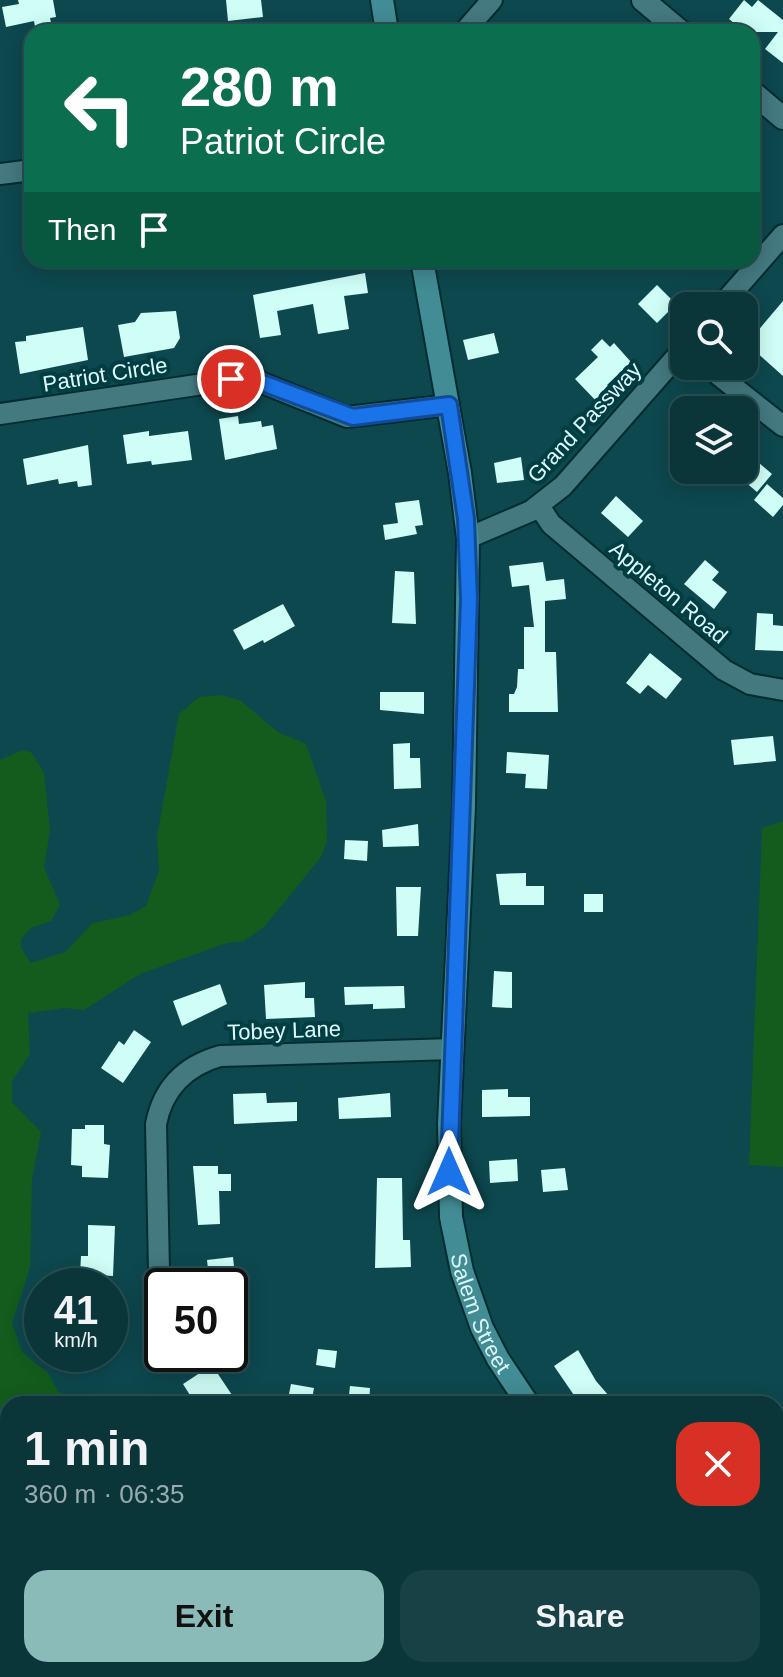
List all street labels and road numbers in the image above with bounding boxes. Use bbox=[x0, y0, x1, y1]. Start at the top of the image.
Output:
street label: Patriot Circle bbox=[41, 352, 169, 397]
street label: Grand Passway bbox=[522, 357, 646, 488]
street label: Appleton Road bbox=[605, 536, 732, 649]
street label: Tobey Lane bbox=[227, 1016, 341, 1045]
street label: Salem Street bbox=[446, 1251, 516, 1378]

